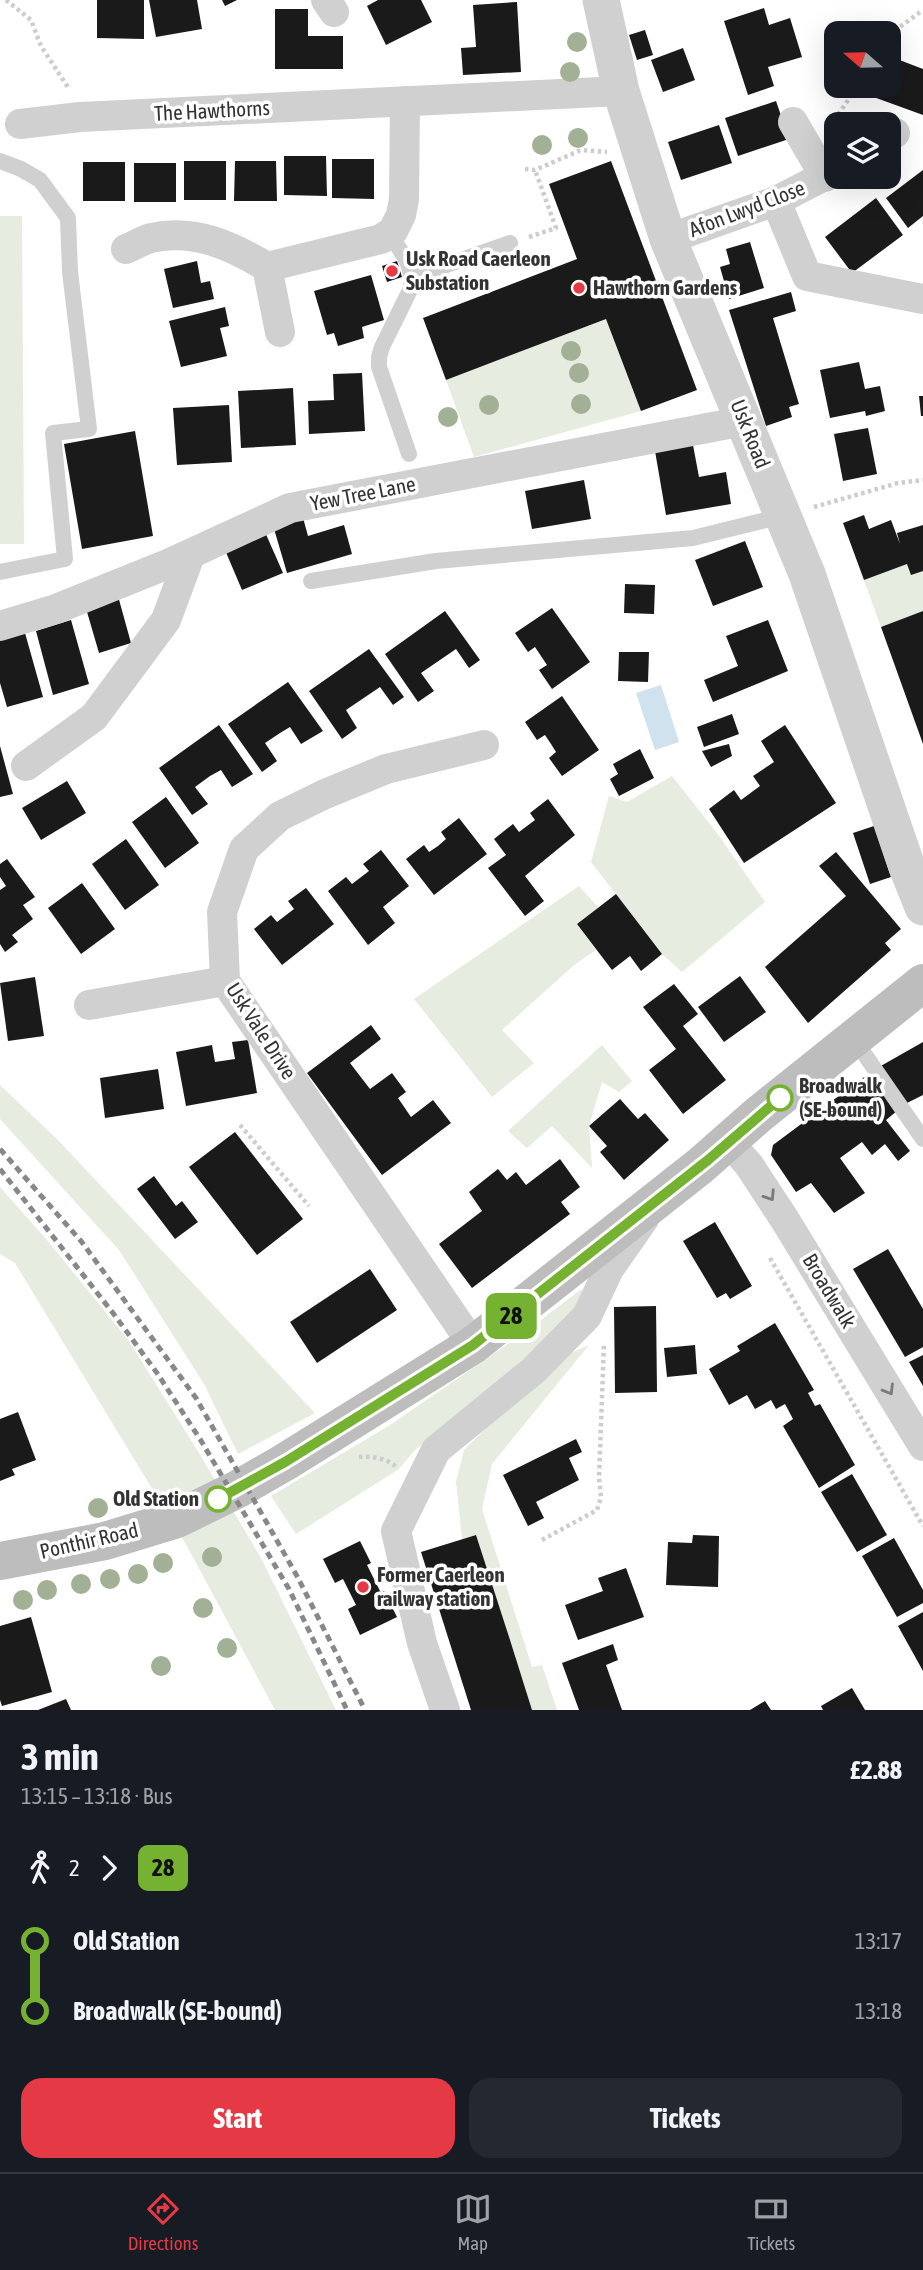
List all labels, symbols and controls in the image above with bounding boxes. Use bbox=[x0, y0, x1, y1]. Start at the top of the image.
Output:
north arrow bbox=[824, 21, 901, 98]
map controls bbox=[824, 21, 901, 189]
street label: The Hawthorns bbox=[154, 95, 270, 125]
button: layers bbox=[824, 112, 901, 189]
street label: Afon Lwyd Close bbox=[685, 175, 808, 241]
place label: Usk Road Caerleon Substation bbox=[406, 246, 551, 294]
marker: Usk Road Caerleon Substation bbox=[384, 263, 400, 279]
place label: Hawthorn Gardens bbox=[593, 275, 738, 299]
marker: Hawthorn Gardens bbox=[571, 280, 587, 296]
street label: Usk Road bbox=[726, 396, 776, 472]
street label: Yew Tree Lane bbox=[308, 471, 417, 515]
street label: Usk Vale Drive bbox=[222, 978, 302, 1083]
place label: Broadwalk (SE-bound) bbox=[799, 1073, 882, 1121]
marker: Broadwalk (SE-bound) bbox=[767, 1085, 793, 1111]
one-way arrow bbox=[762, 1189, 775, 1202]
street label: Broadwalk bbox=[798, 1249, 861, 1332]
line badge: 28 bbox=[480, 1293, 542, 1339]
text: 28 bbox=[500, 1302, 522, 1329]
one-way arrow bbox=[881, 1382, 894, 1395]
place label: Old Station bbox=[113, 1486, 199, 1510]
marker: Old Station bbox=[205, 1486, 231, 1512]
street label: Ponthir Road bbox=[37, 1517, 140, 1563]
place label: Former Caerleon railway station bbox=[377, 1562, 505, 1610]
marker: Former Caerleon railway station bbox=[355, 1579, 371, 1595]
text: 3 min bbox=[21, 1735, 99, 1778]
text: £2.88 bbox=[850, 1755, 902, 1785]
text: 13:15 – 13:18 · Bus bbox=[21, 1783, 173, 1809]
icon: walk bbox=[21, 1849, 59, 1887]
icon: forward bbox=[90, 1849, 128, 1887]
text: 28 bbox=[152, 1854, 174, 1881]
text: 2 bbox=[69, 1855, 80, 1881]
text: Old Station bbox=[73, 1926, 180, 1956]
text: 13:17 bbox=[855, 1928, 902, 1954]
text: Broadwalk (SE-bound) bbox=[73, 1996, 282, 2026]
text: 13:18 bbox=[855, 1998, 902, 2024]
button: Start bbox=[21, 2078, 455, 2158]
button: Tickets bbox=[469, 2078, 902, 2158]
tab: Directions bbox=[128, 2190, 199, 2254]
tab: Map bbox=[454, 2190, 492, 2254]
tab: Tickets bbox=[747, 2190, 795, 2254]

